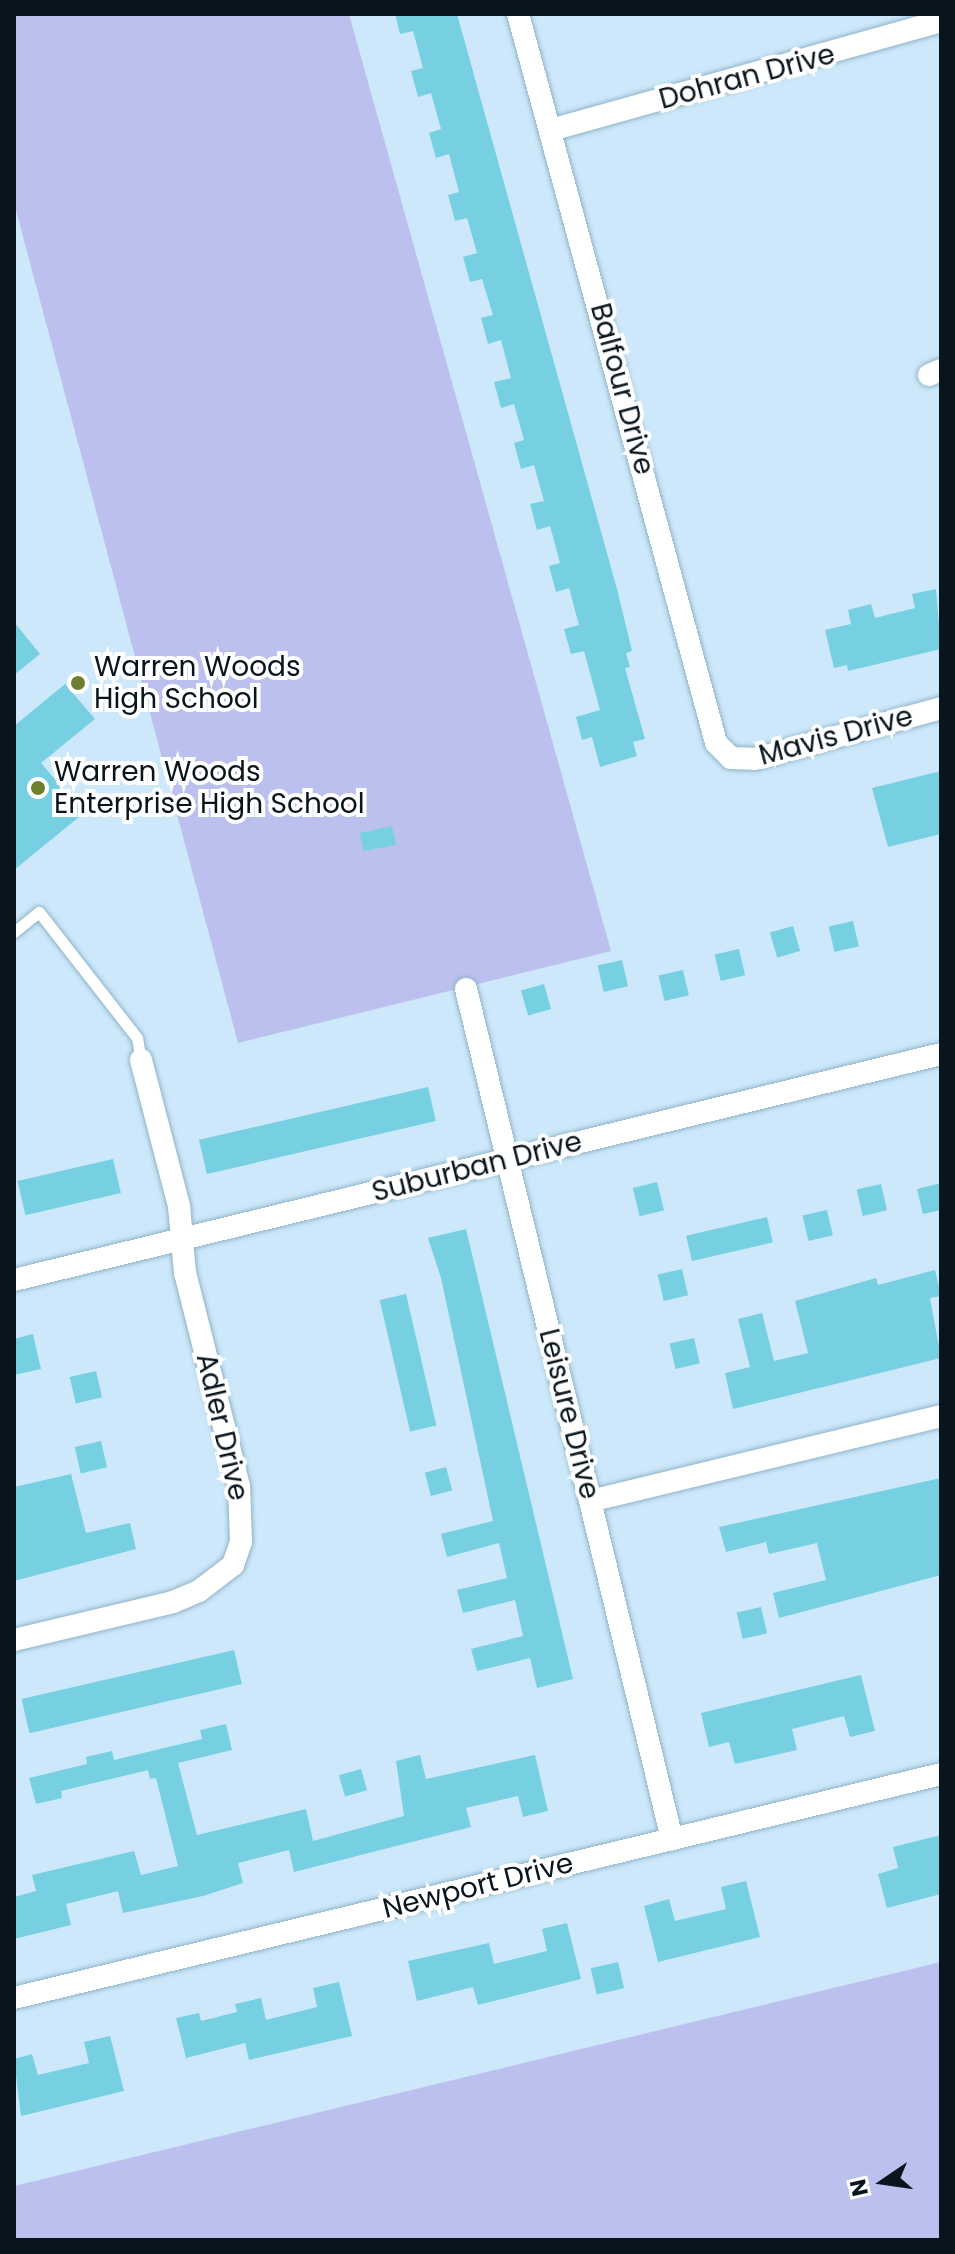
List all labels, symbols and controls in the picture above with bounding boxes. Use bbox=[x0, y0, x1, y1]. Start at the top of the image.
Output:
street label: Dohran Drive bbox=[655, 37, 839, 117]
street label: Balfour Drive bbox=[583, 300, 661, 478]
place label: Warren Woods High School bbox=[94, 650, 301, 716]
marker: Warren Woods High School bbox=[69, 674, 87, 692]
street label: Mavis Drive bbox=[755, 699, 917, 773]
place label: Warren Woods Enterprise High School bbox=[54, 755, 365, 821]
marker: Warren Woods Enterprise High School bbox=[29, 779, 47, 797]
street label: Suburban Drive bbox=[369, 1125, 585, 1209]
street label: Leisure Drive bbox=[532, 1325, 606, 1503]
street label: Adler Drive bbox=[189, 1350, 255, 1504]
street label: Newport Drive bbox=[379, 1846, 577, 1926]
north arrow bbox=[843, 2142, 923, 2222]
text: N bbox=[842, 2176, 876, 2199]

